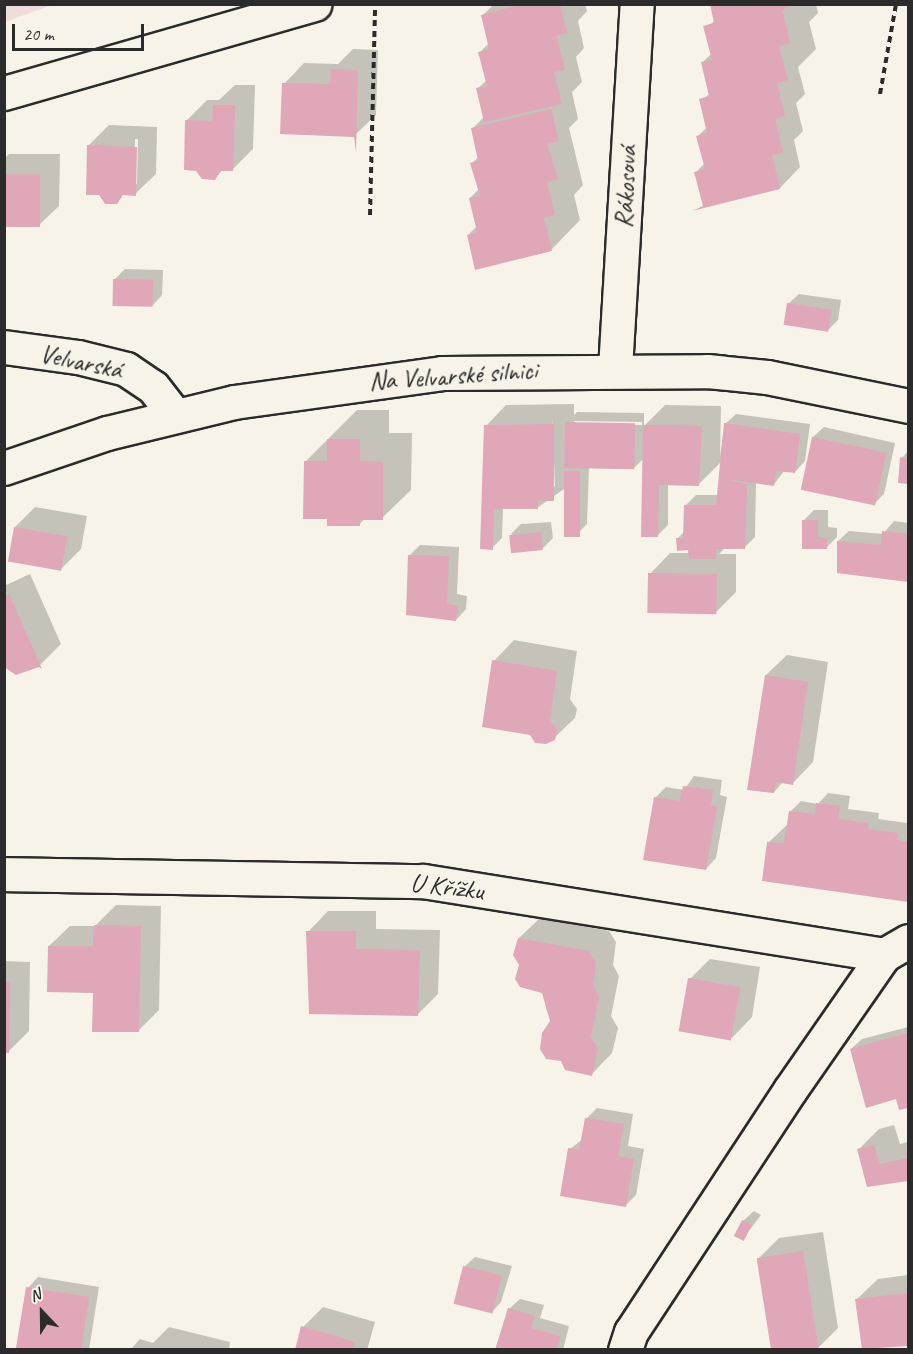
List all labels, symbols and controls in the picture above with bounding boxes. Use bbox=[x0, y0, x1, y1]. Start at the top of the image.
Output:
scale bar bbox=[15, 12, 147, 50]
text: 20 m bbox=[23, 23, 54, 45]
street label: Rákosová bbox=[608, 145, 644, 229]
street label: Velvarská bbox=[37, 338, 125, 386]
street label: Na Velvarské silnici bbox=[368, 355, 538, 397]
street label: U Křížku bbox=[409, 867, 485, 907]
north arrow bbox=[12, 1282, 72, 1342]
text: N bbox=[27, 1284, 44, 1306]

